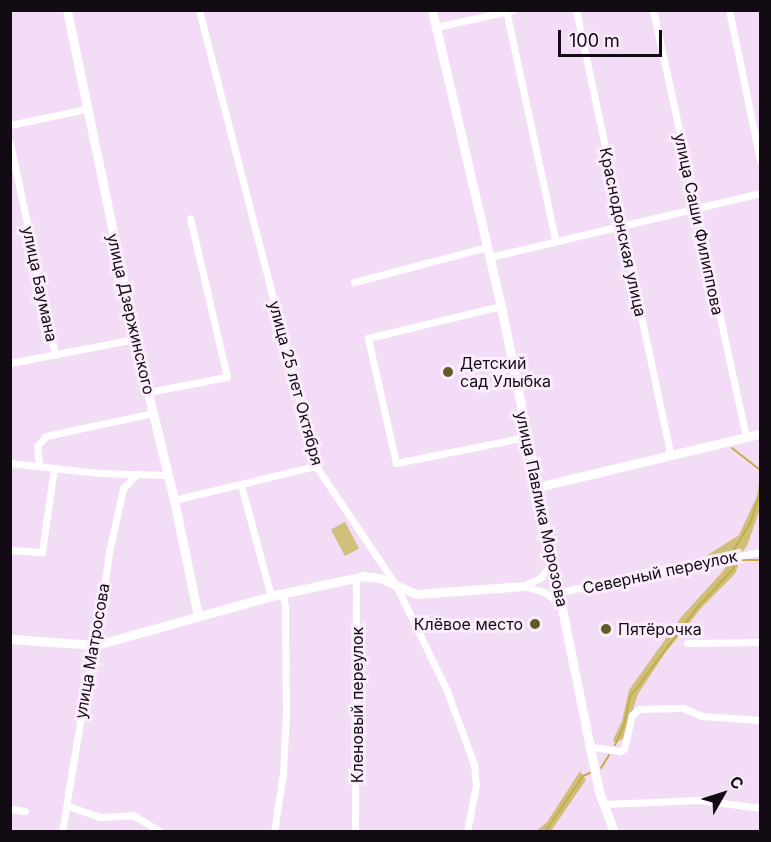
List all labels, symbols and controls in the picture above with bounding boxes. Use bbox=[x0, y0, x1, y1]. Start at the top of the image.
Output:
scale bar bbox=[561, 18, 664, 56]
text: 100 m bbox=[569, 30, 620, 51]
street label: улица Саши Филиппова bbox=[670, 131, 728, 317]
street label: Краснодонская улица bbox=[596, 146, 650, 318]
street label: улица Баумана bbox=[18, 224, 62, 344]
street label: улица Дзержинского bbox=[103, 231, 159, 397]
street label: улица 25 лет Октября bbox=[265, 299, 327, 467]
place label: Детский сад Улыбка bbox=[460, 353, 551, 391]
marker: Детский сад Улыбка bbox=[441, 365, 455, 379]
street label: улица Павлика Морозова bbox=[512, 409, 572, 609]
street label: Северный переулок bbox=[581, 546, 739, 598]
street label: улица Матросова bbox=[71, 582, 113, 720]
place label: Клёвое место bbox=[414, 614, 523, 634]
marker: Клёвое место bbox=[528, 617, 542, 631]
place label: Пятёрочка bbox=[618, 619, 702, 639]
marker: Пятёрочка bbox=[599, 622, 613, 636]
street label: Кленовый переулок bbox=[347, 627, 367, 783]
north arrow bbox=[693, 764, 753, 824]
text: С bbox=[725, 772, 748, 794]

